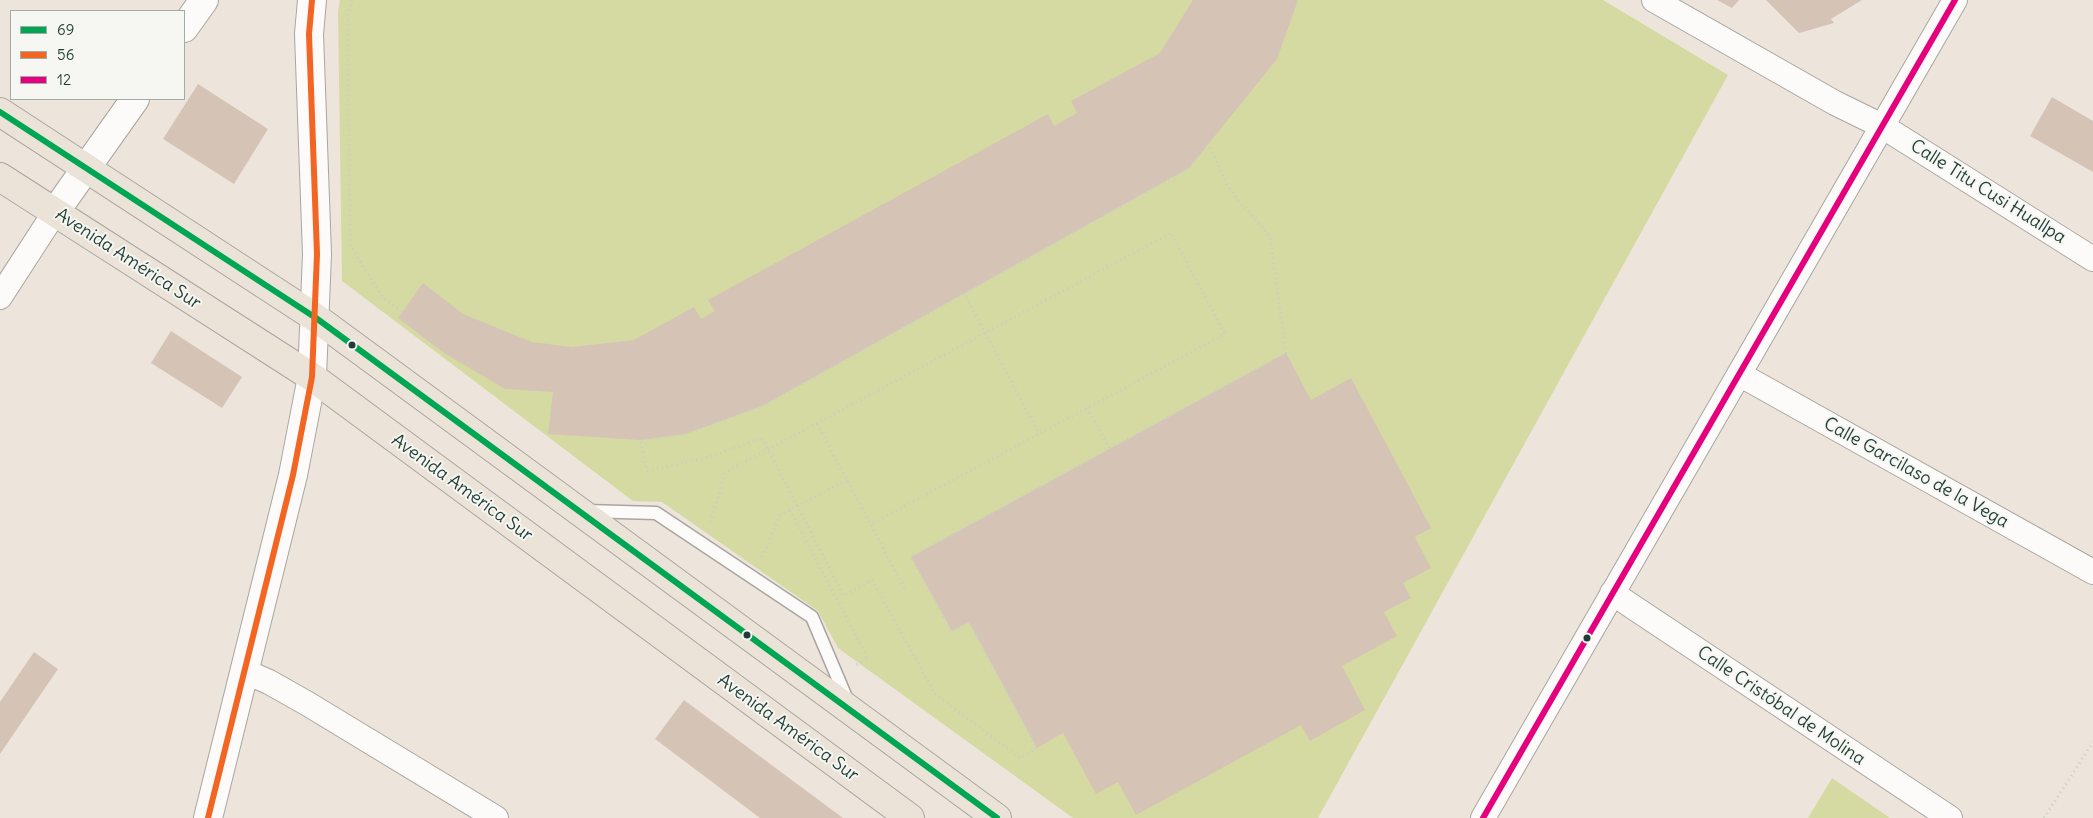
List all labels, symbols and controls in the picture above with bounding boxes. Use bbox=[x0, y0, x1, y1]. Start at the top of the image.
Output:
legend bbox=[10, 10, 185, 100]
text: 69 bbox=[57, 20, 74, 39]
text: 56 bbox=[57, 45, 74, 64]
text: 12 bbox=[57, 70, 71, 89]
street label: Calle Titu Cusi Huallpa bbox=[1906, 135, 2070, 249]
street label: Avenida América Sur bbox=[51, 204, 205, 314]
unlabelled marker bbox=[347, 340, 357, 350]
street label: Calle Garcilaso de la Vega bbox=[1820, 413, 2012, 533]
street label: Avenida América Sur bbox=[387, 429, 537, 547]
unlabelled marker bbox=[742, 630, 752, 640]
unlabelled marker bbox=[1582, 633, 1592, 643]
street label: Calle Cristóbal de Molina bbox=[1693, 642, 1869, 770]
street label: Avenida América Sur bbox=[713, 669, 863, 787]

